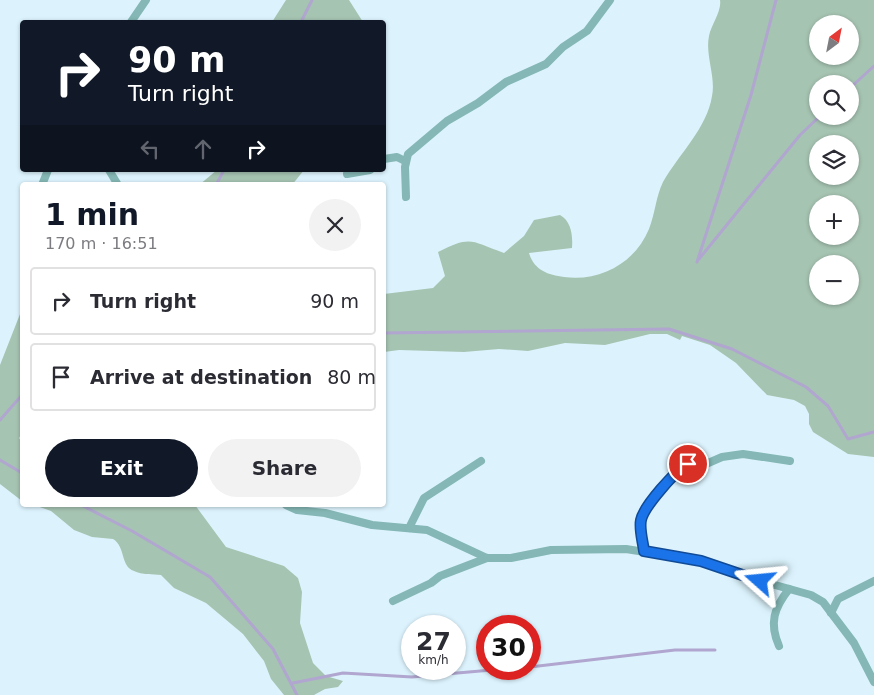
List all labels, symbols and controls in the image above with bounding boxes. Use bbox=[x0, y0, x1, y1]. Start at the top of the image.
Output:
north arrow bbox=[809, 15, 859, 65]
map controls bbox=[809, 15, 859, 305]
icon: right bbox=[45, 40, 110, 105]
text: 90 m bbox=[128, 40, 225, 80]
button: search bbox=[809, 75, 859, 125]
text: Turn right bbox=[128, 81, 233, 106]
icon: left bbox=[136, 135, 164, 163]
icon: ahead bbox=[189, 135, 217, 163]
icon: right bbox=[242, 135, 270, 163]
button: layers bbox=[809, 135, 859, 185]
button: + bbox=[809, 195, 859, 245]
text: 1 min bbox=[45, 197, 139, 232]
button: close bbox=[309, 199, 361, 251]
text: 170 m · 16:51 bbox=[45, 234, 158, 253]
button: − bbox=[809, 255, 859, 305]
icon: right bbox=[47, 287, 75, 315]
text: Turn right bbox=[90, 290, 196, 312]
text: 90 m bbox=[310, 290, 359, 312]
icon: arrive bbox=[47, 363, 75, 391]
text: Arrive at destination bbox=[90, 366, 312, 388]
text: 80 m bbox=[327, 366, 376, 388]
button: Exit bbox=[45, 439, 198, 497]
button: Share bbox=[208, 439, 361, 497]
pin bbox=[667, 443, 709, 485]
icon: arrive bbox=[674, 450, 702, 478]
position arrow bbox=[733, 554, 785, 606]
speed limit sign: 30 bbox=[476, 615, 541, 680]
text: 27 bbox=[416, 627, 451, 656]
text: km/h bbox=[418, 653, 449, 667]

